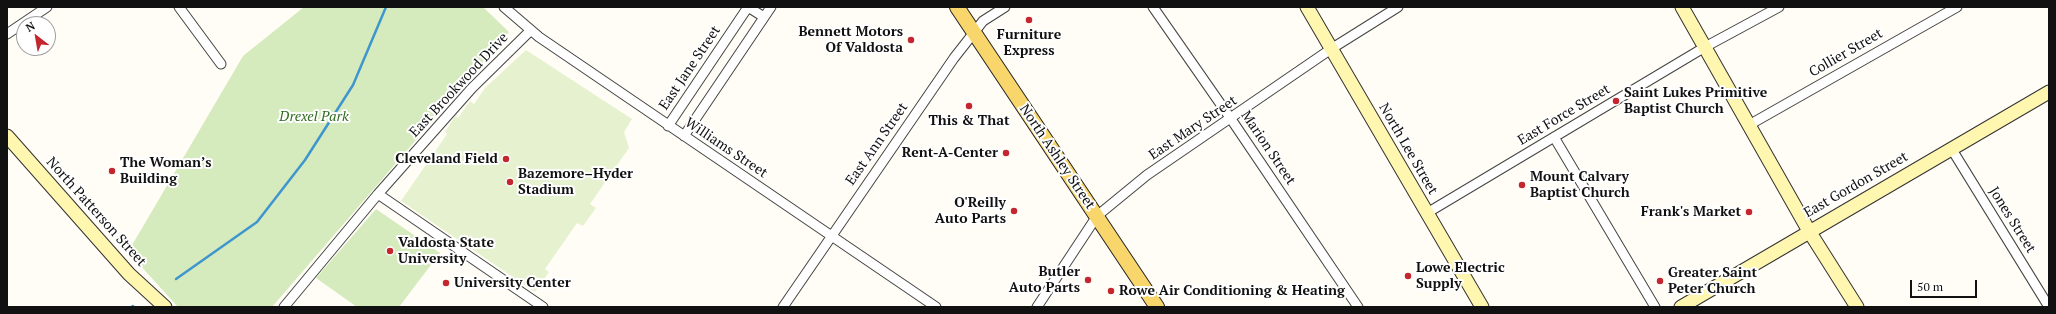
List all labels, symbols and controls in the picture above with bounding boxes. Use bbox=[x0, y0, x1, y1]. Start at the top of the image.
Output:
marker: Furniture Express bbox=[1024, 15, 1034, 25]
north arrow bbox=[16, 16, 56, 56]
text: N bbox=[23, 18, 38, 35]
street label: East Jane Street bbox=[656, 23, 724, 113]
place label: Bennett Motors Of Valdosta bbox=[799, 24, 903, 56]
street label: Collier Street bbox=[1806, 25, 1886, 81]
place label: Furniture Express bbox=[997, 27, 1061, 60]
street label: East Brookwood Drive bbox=[406, 29, 512, 141]
marker: Bennett Motors Of Valdosta bbox=[906, 35, 916, 45]
street label: East Force Street bbox=[1515, 81, 1613, 149]
place label: Saint Lukes Primitive Baptist Church bbox=[1624, 85, 1767, 118]
street label: East Mary Street bbox=[1146, 92, 1240, 164]
marker: Saint Lukes Primitive Baptist Church bbox=[1611, 96, 1621, 106]
street label: East Ann Street bbox=[842, 100, 912, 188]
street label: North Lee Street bbox=[1375, 100, 1441, 198]
marker: This & That bbox=[964, 101, 974, 111]
street label: North Ashley Street bbox=[1016, 101, 1098, 213]
street label: Marion Street bbox=[1237, 108, 1299, 188]
park label: Drexel Park bbox=[279, 109, 349, 125]
place label: This & That bbox=[928, 113, 1010, 129]
street label: Williams Street bbox=[682, 114, 770, 182]
place label: Rent-A-Center bbox=[902, 145, 998, 161]
marker: Rent-A-Center bbox=[1001, 148, 1011, 158]
street label: East Gordon Street bbox=[1801, 148, 1911, 222]
place label: Cleveland Field bbox=[395, 151, 498, 167]
street label: North Patterson Street bbox=[43, 154, 149, 270]
marker: Cleveland Field bbox=[501, 154, 511, 164]
place label: The Woman’s Building bbox=[120, 155, 211, 188]
marker: The Woman’s Building bbox=[107, 166, 117, 176]
place label: Bazemore–Hyder Stadium bbox=[518, 166, 633, 198]
place label: Mount Calvary Baptist Church bbox=[1530, 169, 1630, 202]
marker: Bazemore–Hyder Stadium bbox=[505, 177, 515, 187]
marker: Mount Calvary Baptist Church bbox=[1517, 180, 1527, 190]
street label: Jones Street bbox=[1985, 184, 2039, 256]
place label: O'Reilly Auto Parts bbox=[935, 195, 1006, 228]
place label: Frank's Market bbox=[1641, 204, 1741, 220]
marker: O'Reilly Auto Parts bbox=[1009, 206, 1019, 216]
marker: Frank's Market bbox=[1744, 207, 1754, 217]
place label: Valdosta State University bbox=[398, 235, 494, 268]
marker: Valdosta State University bbox=[385, 246, 395, 256]
place label: Lowe Electric Supply bbox=[1416, 260, 1505, 292]
place label: Butler Auto Parts bbox=[1009, 264, 1080, 296]
place label: Greater Saint Peter Church bbox=[1668, 265, 1757, 298]
marker: Lowe Electric Supply bbox=[1403, 271, 1413, 281]
scale bar bbox=[1912, 272, 1979, 298]
place label: University Center bbox=[454, 275, 571, 291]
marker: Butler Auto Parts bbox=[1083, 275, 1093, 285]
marker: Greater Saint Peter Church bbox=[1655, 276, 1665, 286]
marker: University Center bbox=[441, 278, 451, 288]
text: 50 m bbox=[1917, 279, 1943, 294]
place label: Rowe Air Conditioning & Heating bbox=[1119, 283, 1345, 299]
marker: Rowe Air Conditioning & Heating bbox=[1106, 286, 1116, 296]

